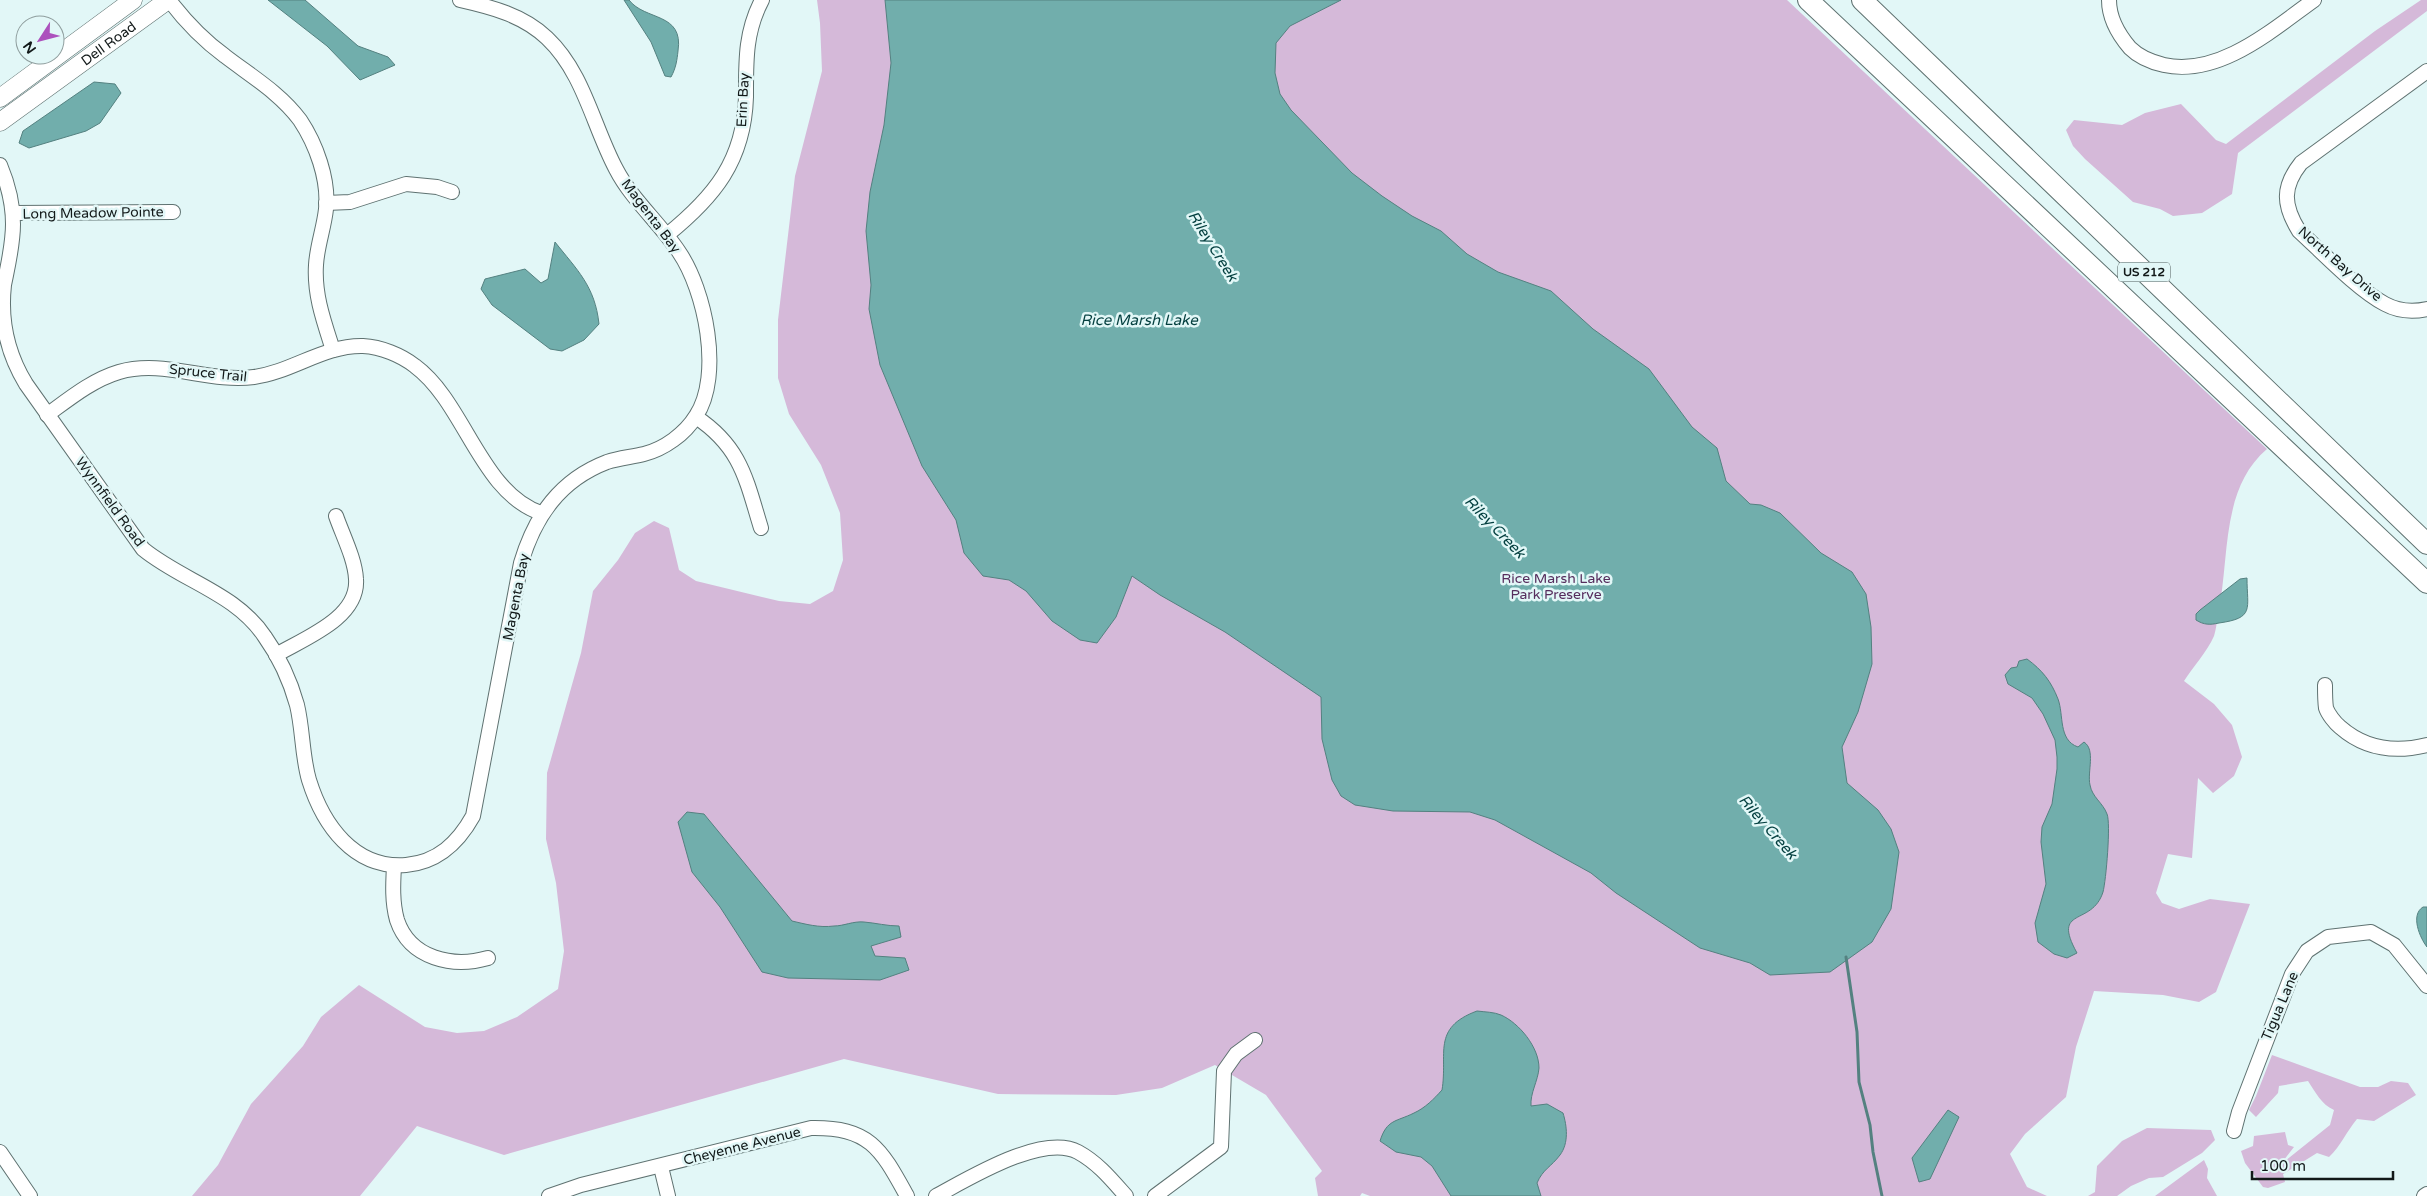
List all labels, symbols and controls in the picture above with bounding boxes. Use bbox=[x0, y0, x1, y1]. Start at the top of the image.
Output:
north arrow bbox=[15, 15, 65, 65]
street label: Dell Road bbox=[78, 18, 139, 69]
text: N bbox=[20, 38, 40, 57]
street label: Erin Bay bbox=[733, 72, 753, 128]
street label: Magenta Bay bbox=[618, 176, 685, 257]
street label: Long Meadow Pointe bbox=[22, 203, 164, 223]
water label: Riley Creek bbox=[1184, 208, 1243, 286]
street label: North Bay Drive bbox=[2295, 223, 2385, 305]
road number: US 212 bbox=[2118, 262, 2170, 282]
water label: Rice Marsh Lake bbox=[1080, 311, 1199, 329]
street label: Spruce Trail bbox=[168, 360, 248, 386]
street label: Wynnfield Road bbox=[72, 454, 148, 550]
water label: Riley Creek bbox=[1461, 492, 1530, 563]
street label: Magenta Bay bbox=[499, 552, 533, 642]
park label: Rice Marsh Lake Park Preserve bbox=[1501, 570, 1611, 603]
water label: Riley Creek bbox=[1735, 791, 1802, 864]
street label: Tigua Lane bbox=[2258, 969, 2302, 1043]
street label: Cheyenne Avenue bbox=[682, 1123, 802, 1169]
scale bar bbox=[2252, 1148, 2393, 1180]
text: 100 m bbox=[2260, 1157, 2306, 1175]

